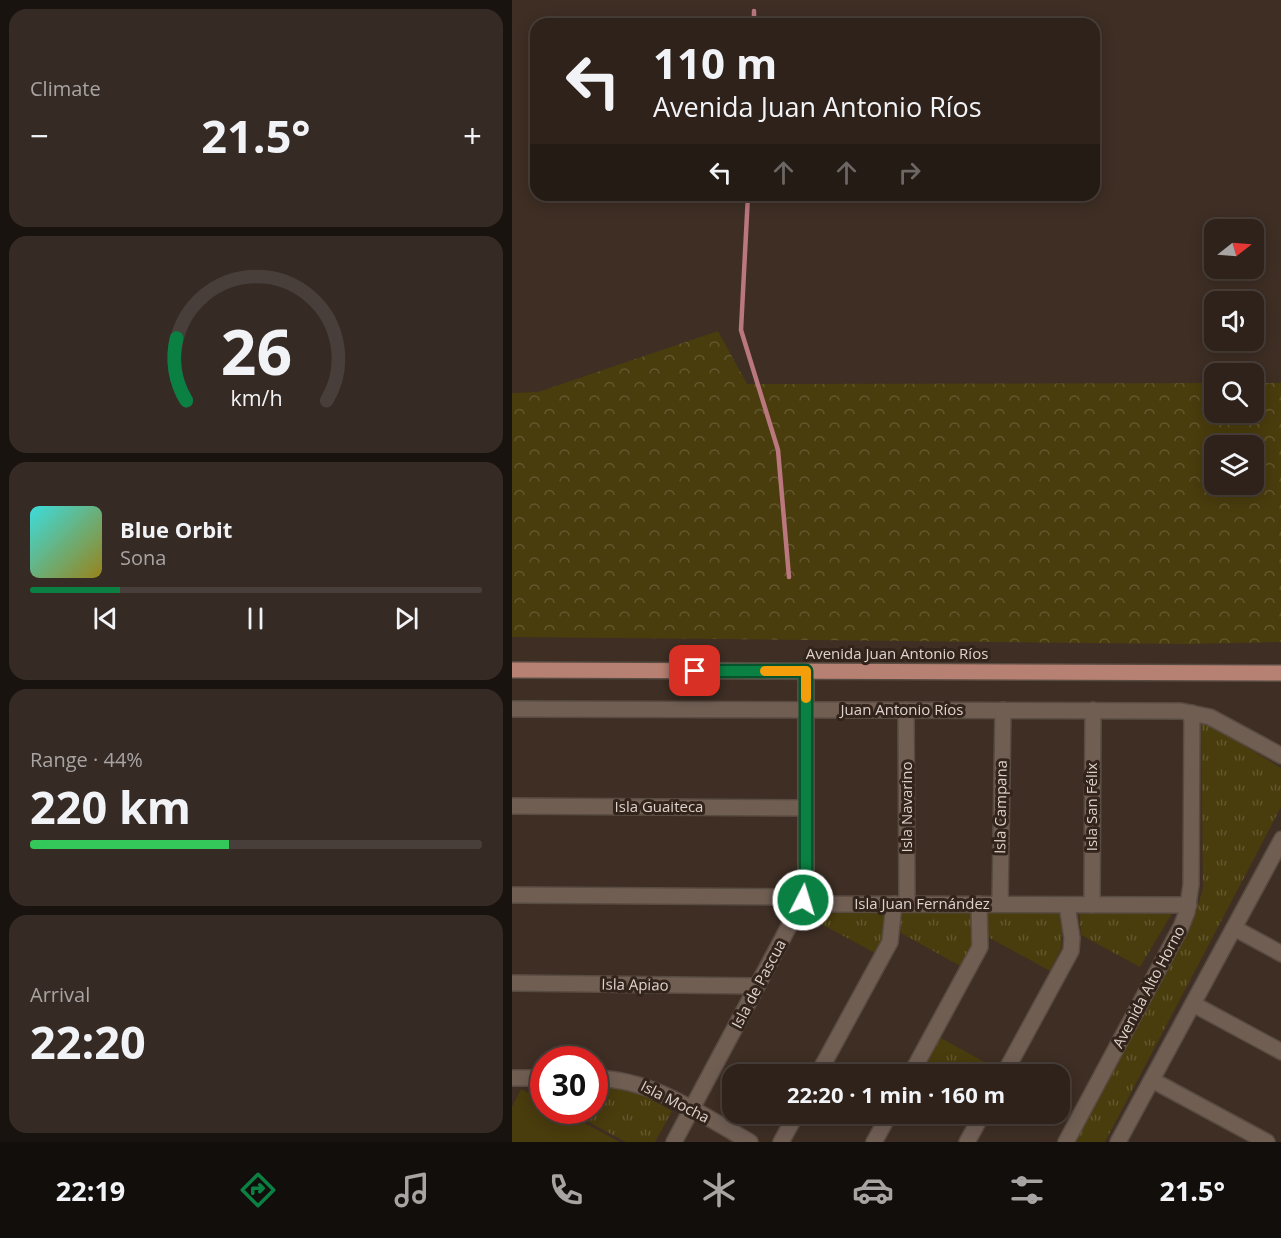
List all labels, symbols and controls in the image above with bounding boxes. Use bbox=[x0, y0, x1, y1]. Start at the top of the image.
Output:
text: 110 m bbox=[653, 34, 777, 91]
icon: left bbox=[554, 42, 632, 120]
text: Climate bbox=[30, 75, 101, 102]
text: Avenida Juan Antonio Ríos bbox=[653, 88, 982, 125]
text: 21.5° bbox=[201, 105, 311, 166]
text: − bbox=[30, 113, 49, 158]
text: + bbox=[463, 113, 482, 158]
icon: left bbox=[704, 156, 737, 189]
icon: ahead bbox=[767, 156, 800, 189]
icon: ahead bbox=[830, 156, 863, 189]
icon: right bbox=[893, 156, 926, 189]
north arrow bbox=[1204, 219, 1264, 279]
map controls bbox=[1204, 219, 1264, 495]
button: sound bbox=[1204, 291, 1264, 351]
text: 26 bbox=[220, 309, 292, 394]
button: search bbox=[1204, 363, 1264, 423]
text: km/h bbox=[230, 384, 282, 413]
button: layers bbox=[1204, 435, 1264, 495]
text: Blue Orbit bbox=[120, 514, 232, 544]
text: Sona bbox=[120, 544, 166, 571]
icon: previous bbox=[89, 602, 122, 635]
icon: pause bbox=[239, 602, 272, 635]
icon: next bbox=[390, 602, 423, 635]
street label: Avenida Juan Antonio Ríos bbox=[806, 643, 988, 663]
pin bbox=[669, 645, 720, 696]
icon: arrive bbox=[678, 654, 711, 687]
street label: Juan Antonio Ríos bbox=[839, 699, 963, 719]
text: Range · 44% bbox=[30, 746, 143, 773]
street label: Isla Campana bbox=[989, 760, 1011, 854]
street label: Isla Navarino bbox=[896, 762, 916, 852]
street label: Isla San Félix bbox=[1081, 763, 1101, 851]
text: 220 km bbox=[30, 776, 191, 837]
street label: Isla Guaiteca bbox=[615, 796, 703, 816]
position arrow bbox=[771, 868, 835, 932]
street label: Isla Juan Fernández bbox=[854, 893, 990, 913]
street label: Avenida Alto Horno bbox=[1107, 922, 1189, 1051]
street label: Isla de Pascua bbox=[726, 936, 790, 1032]
street label: Isla Apiao bbox=[601, 973, 669, 995]
text: Arrival bbox=[30, 981, 90, 1008]
text: 22:20 bbox=[30, 1011, 146, 1072]
speed limit sign: 30 bbox=[530, 1046, 608, 1124]
street label: Isla Mocha bbox=[638, 1075, 713, 1127]
text: 22:20 · 1 min · 160 m bbox=[787, 1079, 1005, 1109]
icon: directions bbox=[237, 1169, 279, 1211]
icon: music bbox=[391, 1169, 433, 1211]
icon: phone bbox=[545, 1169, 587, 1211]
icon: climate bbox=[698, 1169, 740, 1211]
icon: car bbox=[852, 1169, 894, 1211]
icon: filters bbox=[1006, 1169, 1048, 1211]
text: 22:19 bbox=[56, 1172, 125, 1209]
text: 21.5° bbox=[1159, 1172, 1225, 1209]

